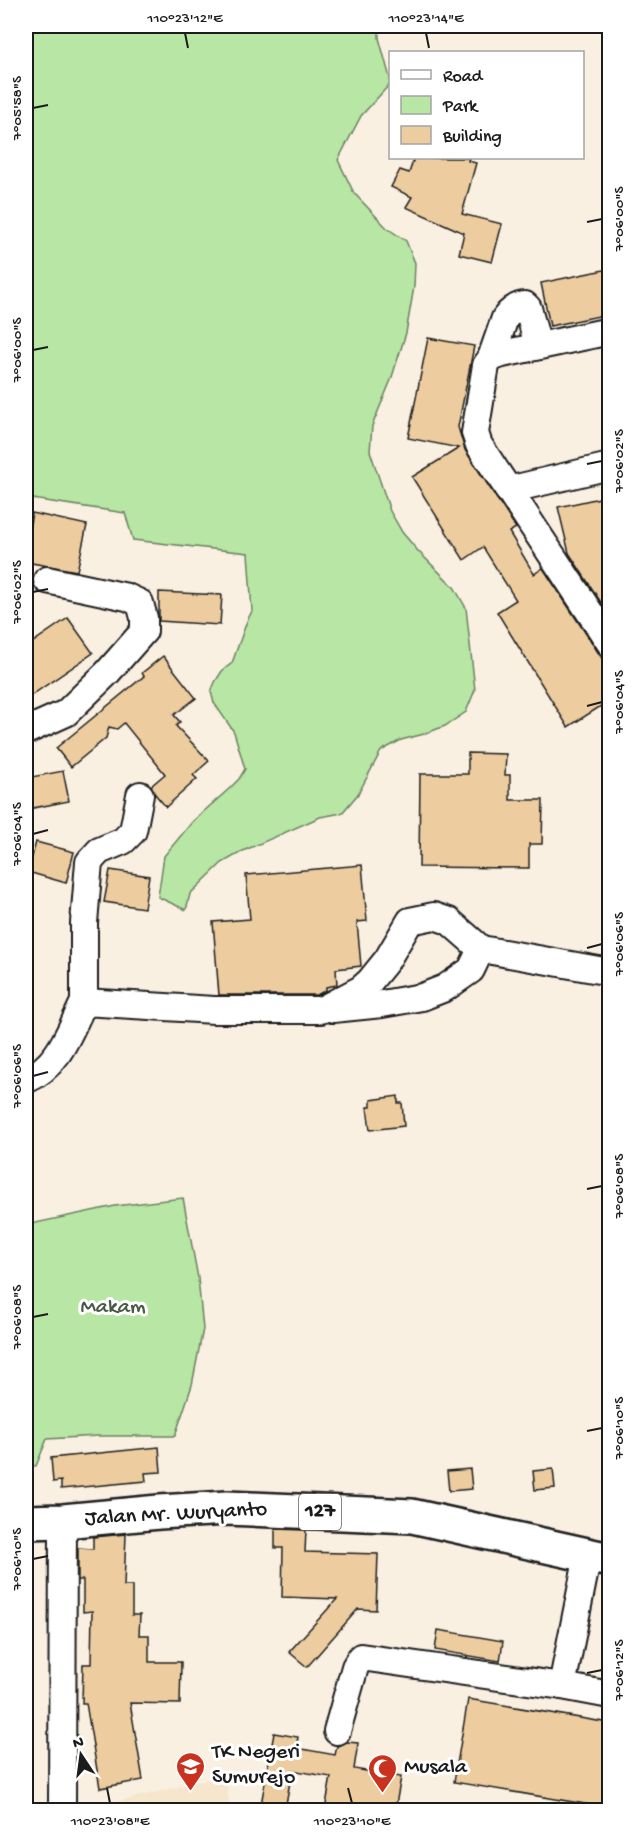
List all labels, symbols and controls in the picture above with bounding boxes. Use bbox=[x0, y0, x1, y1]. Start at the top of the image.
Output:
text: 110°23'12"E bbox=[146, 10, 223, 28]
text: 110°23'14"E bbox=[387, 10, 464, 28]
legend bbox=[389, 51, 584, 159]
text: Road bbox=[443, 67, 484, 88]
text: 7°05'58"S bbox=[9, 76, 27, 141]
text: Park bbox=[442, 97, 479, 118]
text: Building bbox=[442, 127, 502, 148]
text: 7°06'00"S bbox=[611, 187, 629, 252]
text: 7°06'00"S bbox=[9, 318, 27, 383]
text: 7°06'02"S bbox=[611, 429, 629, 494]
text: 7°06'02"S bbox=[9, 560, 27, 625]
text: 7°06'04"S bbox=[611, 670, 629, 735]
text: 7°06'04"S bbox=[9, 802, 27, 867]
text: 7°06'06"S bbox=[611, 912, 629, 977]
text: 7°06'06"S bbox=[9, 1044, 27, 1109]
text: 7°06'08"S bbox=[611, 1154, 629, 1219]
text: 7°06'08"S bbox=[9, 1285, 27, 1350]
park label: Makam bbox=[80, 1295, 146, 1321]
text: 7°06'10"S bbox=[611, 1397, 629, 1460]
road number: 127 bbox=[299, 1494, 341, 1530]
street label: Jalan Mr. Wuryanto bbox=[84, 1497, 268, 1533]
text: 7°06'10"S bbox=[9, 1528, 27, 1591]
text: 7°06'12"S bbox=[611, 1639, 629, 1702]
north arrow bbox=[51, 1725, 111, 1785]
text: N bbox=[71, 1733, 86, 1754]
place label: TK Negeri Sumurejo bbox=[210, 1740, 300, 1791]
school or university icon: TK Negeri Sumurejo bbox=[175, 1750, 207, 1792]
mosque icon: Musala bbox=[367, 1752, 399, 1794]
place label: Musala bbox=[404, 1755, 468, 1781]
text: 110°23'08"E bbox=[70, 1813, 150, 1831]
text: 110°23'10"E bbox=[313, 1813, 391, 1831]

